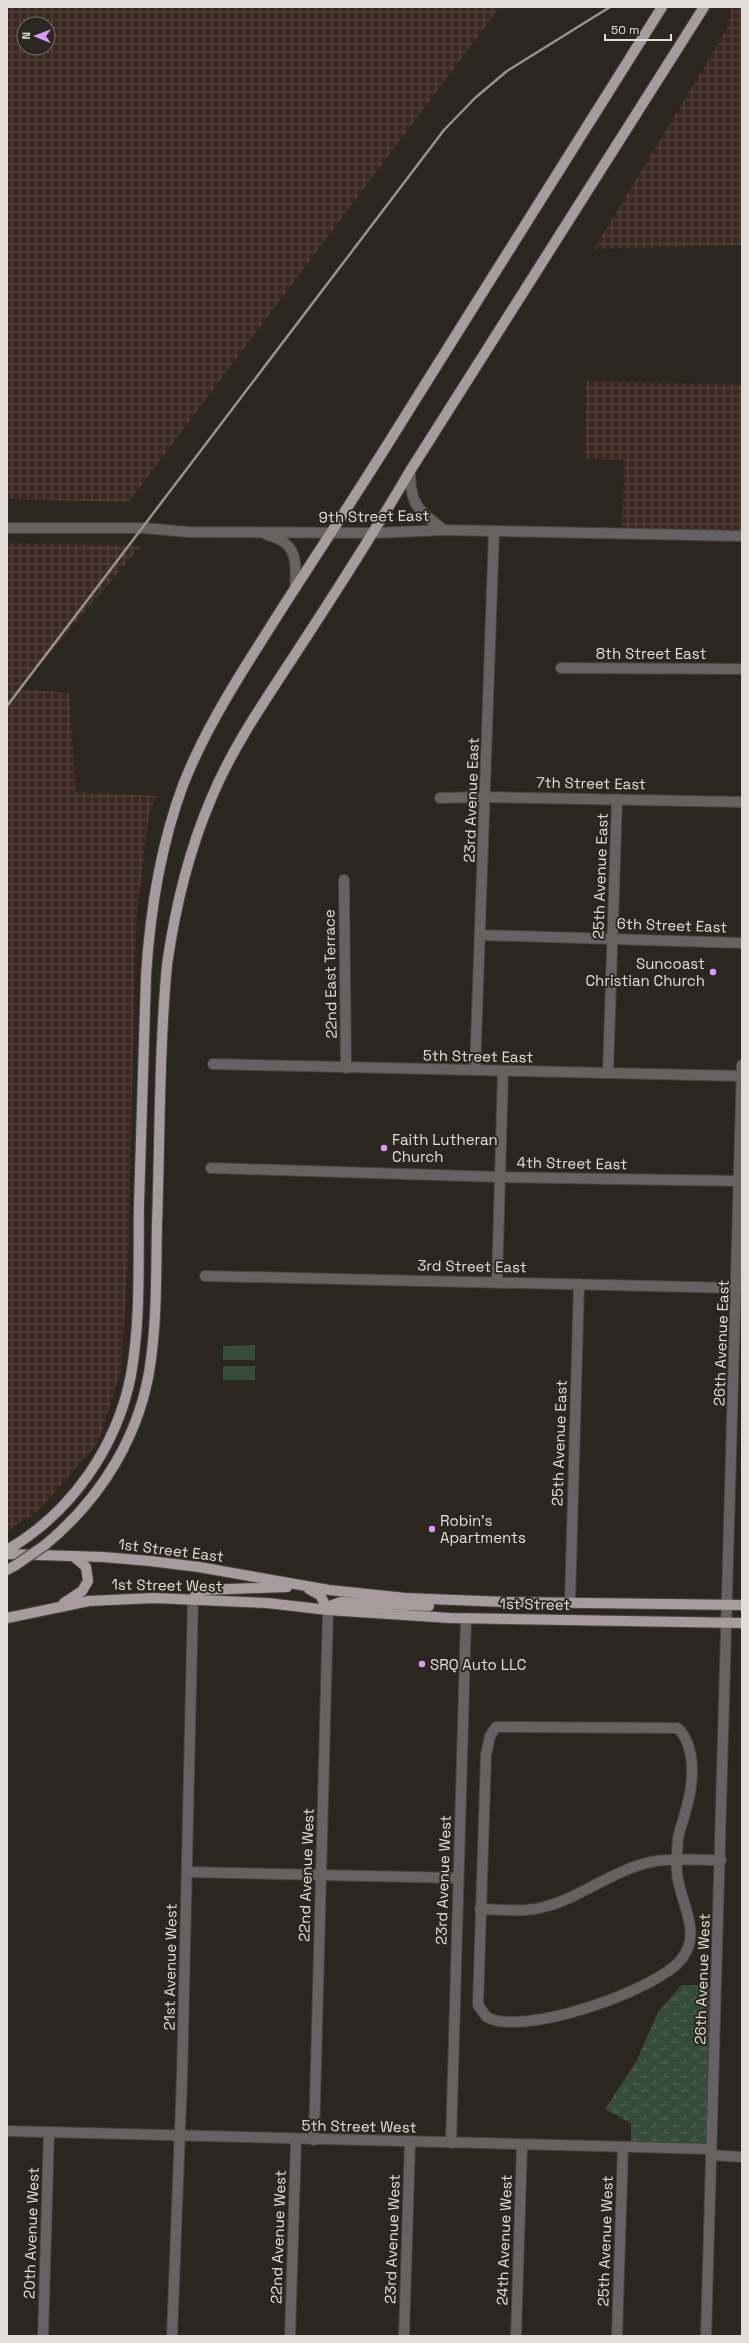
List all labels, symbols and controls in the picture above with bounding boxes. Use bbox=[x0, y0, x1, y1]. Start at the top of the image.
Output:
north arrow bbox=[16, 16, 56, 56]
scale bar bbox=[605, 16, 671, 42]
text: 50 m bbox=[611, 22, 639, 38]
text: N bbox=[19, 32, 33, 40]
street label: 9th Street East bbox=[319, 506, 429, 526]
street label: 8th Street East bbox=[596, 644, 706, 663]
street label: 23rd Avenue East bbox=[459, 737, 483, 863]
street label: 7th Street East bbox=[536, 773, 646, 793]
street label: 25th Avenue East bbox=[588, 812, 612, 939]
street label: 22nd East Terrace bbox=[319, 909, 341, 1039]
street label: 6th Street East bbox=[616, 914, 728, 936]
place label: Suncoast Christian Church bbox=[585, 954, 705, 990]
marker: Suncoast Christian Church bbox=[708, 967, 718, 977]
street label: 5th Street East bbox=[423, 1046, 533, 1066]
place label: Faith Lutheran Church bbox=[392, 1130, 498, 1166]
marker: Faith Lutheran Church bbox=[379, 1143, 389, 1153]
street label: 4th Street East bbox=[517, 1153, 628, 1173]
street label: 3rd Street East bbox=[417, 1256, 527, 1276]
street label: 26th Avenue East bbox=[709, 1279, 733, 1407]
street label: 25th Avenue East bbox=[547, 1379, 571, 1506]
place label: Robin's Apartments bbox=[440, 1511, 526, 1547]
marker: Robin's Apartments bbox=[427, 1524, 437, 1534]
street label: 1st Street East bbox=[117, 1534, 225, 1566]
street label: 1st Street West bbox=[111, 1575, 223, 1595]
street label: 1st Street bbox=[500, 1594, 571, 1614]
place label: SRQ Auto LLC bbox=[430, 1655, 526, 1674]
marker: SRQ Auto LLC bbox=[417, 1659, 427, 1669]
street label: 22nd Avenue West bbox=[294, 1808, 318, 1942]
street label: 23rd Avenue West bbox=[431, 1815, 455, 1945]
street label: 21st Avenue West bbox=[159, 1903, 181, 2031]
street label: 26th Avenue West bbox=[690, 1913, 714, 2045]
street label: 5th Street West bbox=[301, 2115, 417, 2137]
street label: 20th Avenue West bbox=[19, 2167, 43, 2299]
street label: 22nd Avenue West bbox=[266, 2170, 290, 2304]
street label: 23rd Avenue West bbox=[380, 2174, 404, 2304]
street label: 24th Avenue West bbox=[492, 2174, 516, 2306]
street label: 25th Avenue West bbox=[593, 2175, 617, 2307]

